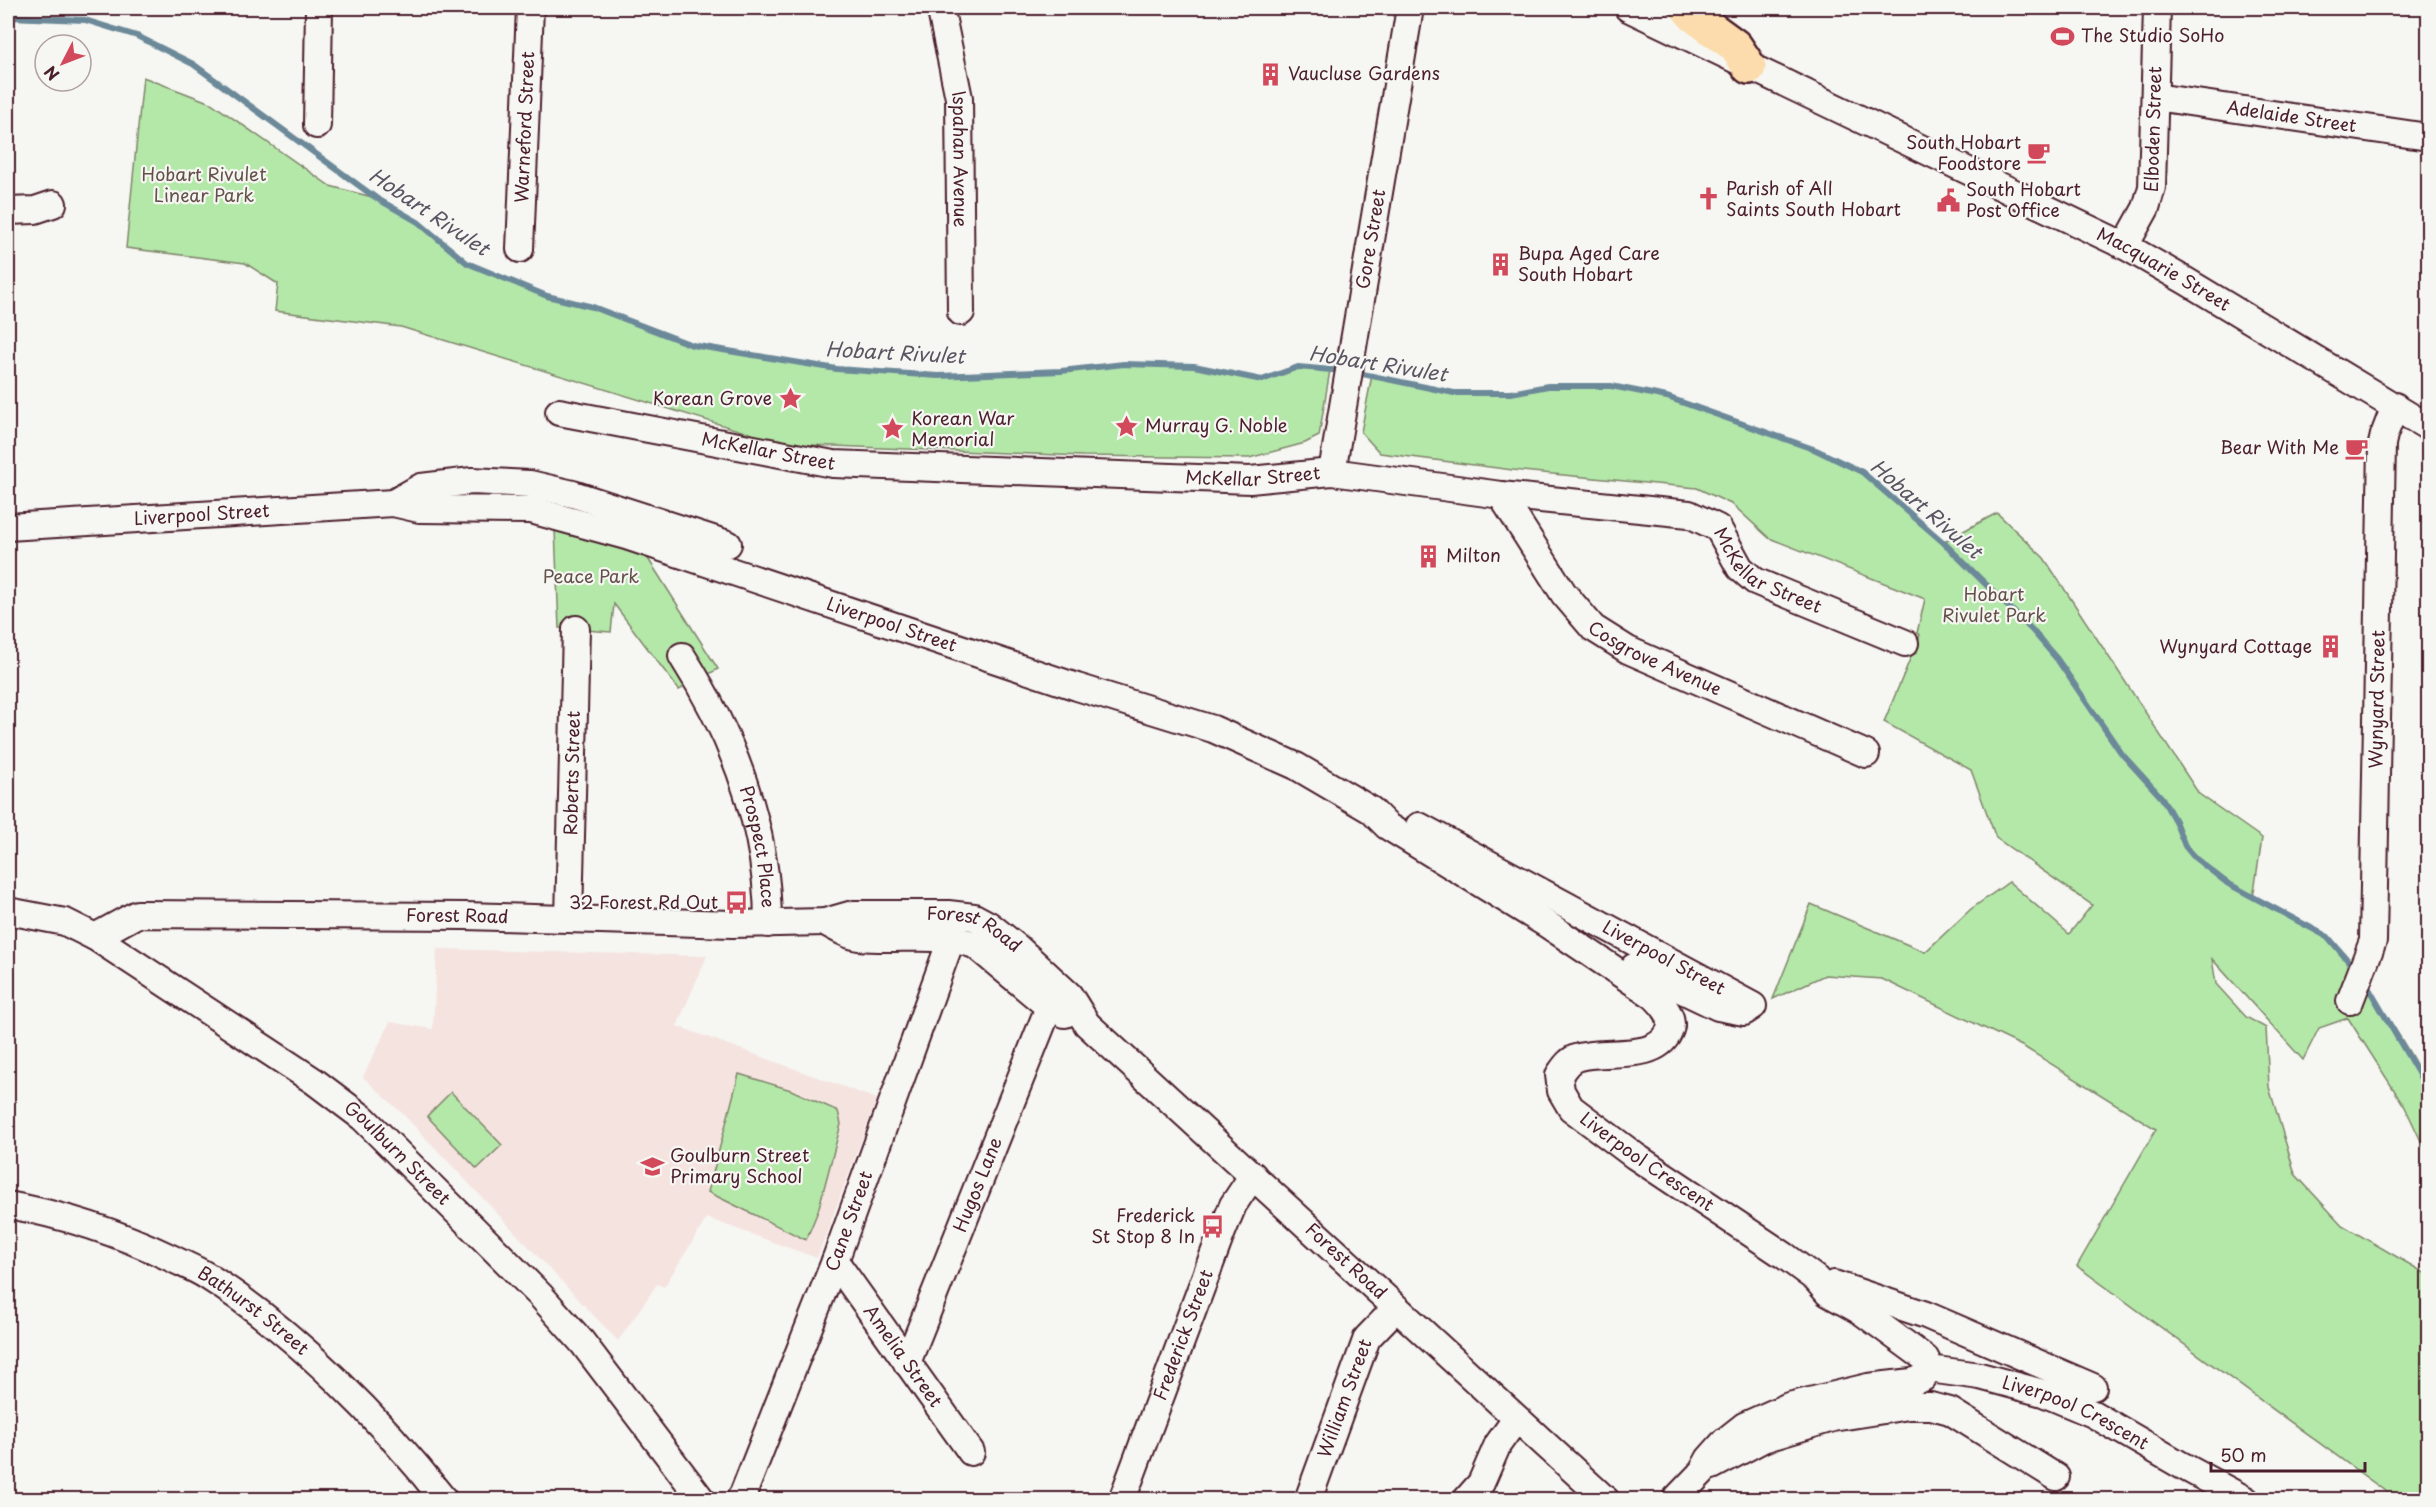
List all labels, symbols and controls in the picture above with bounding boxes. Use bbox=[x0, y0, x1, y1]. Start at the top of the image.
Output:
place label: The Studio SoHo bbox=[2081, 21, 2225, 48]
sports icon: The Studio SoHo bbox=[2050, 23, 2076, 49]
north arrow bbox=[33, 33, 93, 93]
street label: Warneford Street bbox=[507, 51, 540, 203]
place label: Vaucluse Gardens bbox=[1288, 59, 1440, 86]
text: N bbox=[38, 61, 64, 86]
building icon: Vaucluse Gardens bbox=[1257, 61, 1283, 87]
street label: Elboden Street bbox=[2137, 66, 2167, 193]
street label: Ispahan Avenue bbox=[946, 88, 975, 228]
street label: Adelaide Street bbox=[2225, 93, 2358, 138]
place label: South Hobart Foodstore bbox=[1906, 128, 2021, 176]
cafe icon: South Hobart Foodstore bbox=[2026, 140, 2052, 166]
park label: Hobart Rivulet Linear Park bbox=[141, 160, 267, 208]
water label: Hobart Rivulet bbox=[364, 160, 498, 264]
place label: Parish of All Saints South Hobart bbox=[1726, 174, 1901, 222]
place label: South Hobart Post Office bbox=[1966, 175, 2081, 223]
church icon: Parish of All Saints South Hobart bbox=[1695, 186, 1721, 212]
street label: Gore Street bbox=[1348, 187, 1391, 291]
public building icon: South Hobart Post Office bbox=[1935, 187, 1961, 213]
street label: Macquarie Street bbox=[2093, 219, 2236, 317]
place label: Bupa Aged Care South Hobart bbox=[1518, 239, 1660, 287]
building icon: Bupa Aged Care South Hobart bbox=[1487, 251, 1513, 277]
water label: Hobart Rivulet bbox=[825, 333, 968, 371]
water label: Hobart Rivulet bbox=[1307, 337, 1452, 389]
place label: Korean Grove bbox=[653, 384, 772, 411]
place icon: Korean Grove bbox=[777, 386, 803, 412]
place label: Korean War Memorial bbox=[911, 404, 1015, 452]
place label: Murray G. Noble bbox=[1145, 411, 1288, 438]
place icon: Murray G. Noble bbox=[1114, 413, 1140, 439]
place icon: Korean War Memorial bbox=[880, 416, 906, 442]
street label: McKellar Street bbox=[700, 424, 838, 476]
place label: Bear With Me bbox=[2220, 433, 2339, 460]
cafe icon: Bear With Me bbox=[2344, 435, 2370, 461]
water label: Hobart Rivulet bbox=[1864, 451, 1991, 567]
street label: McKellar Street bbox=[1185, 458, 1321, 492]
street label: Liverpool Street bbox=[133, 496, 270, 531]
street label: McKellar Street bbox=[1708, 522, 1826, 619]
place label: Milton bbox=[1446, 541, 1501, 568]
building icon: Milton bbox=[1415, 543, 1441, 569]
park label: Peace Park bbox=[543, 562, 639, 589]
park label: Hobart Rivulet Park bbox=[1942, 580, 2046, 628]
street label: Liverpool Street bbox=[823, 589, 961, 658]
street label: Cosgrove Avenue bbox=[1583, 613, 1726, 701]
street label: Wynyard Street bbox=[2361, 630, 2391, 769]
place label: Wynyard Cottage bbox=[2159, 632, 2312, 659]
building icon: Wynyard Cottage bbox=[2317, 634, 2343, 660]
street label: Roberts Street bbox=[556, 710, 586, 836]
street label: Prospect Place bbox=[733, 782, 783, 908]
place label: 32 Forest Rd Out bbox=[569, 888, 718, 915]
bus stop icon: 32 Forest Rd Out bbox=[723, 890, 749, 916]
street label: Forest Road bbox=[927, 899, 1028, 958]
street label: Forest Road bbox=[406, 901, 509, 929]
street label: Liverpool Street bbox=[1598, 912, 1731, 1001]
street label: Goulburn Street bbox=[339, 1093, 457, 1210]
street label: Liverpool Crescent bbox=[1575, 1104, 1720, 1217]
street label: Hugos Lane bbox=[946, 1133, 1008, 1236]
place label: Goulburn Street Primary School bbox=[670, 1141, 809, 1189]
school or university icon: Goulburn Street Primary School bbox=[639, 1153, 665, 1179]
street label: Cane Street bbox=[817, 1167, 878, 1275]
place label: Frederick St Stop 8 In bbox=[1091, 1201, 1195, 1249]
bus stop icon: Frederick St Stop 8 In bbox=[1200, 1213, 1226, 1239]
street label: Forest Road bbox=[1300, 1216, 1394, 1305]
street label: Bathurst Street bbox=[193, 1259, 316, 1361]
street label: Frederick Street bbox=[1145, 1265, 1219, 1404]
street label: Amelia Street bbox=[858, 1299, 950, 1412]
street label: William Street bbox=[1310, 1335, 1378, 1461]
street label: Liverpool Crescent bbox=[1999, 1368, 2154, 1456]
scale bar bbox=[2211, 1435, 2366, 1473]
text: 50 m bbox=[2220, 1441, 2267, 1468]

